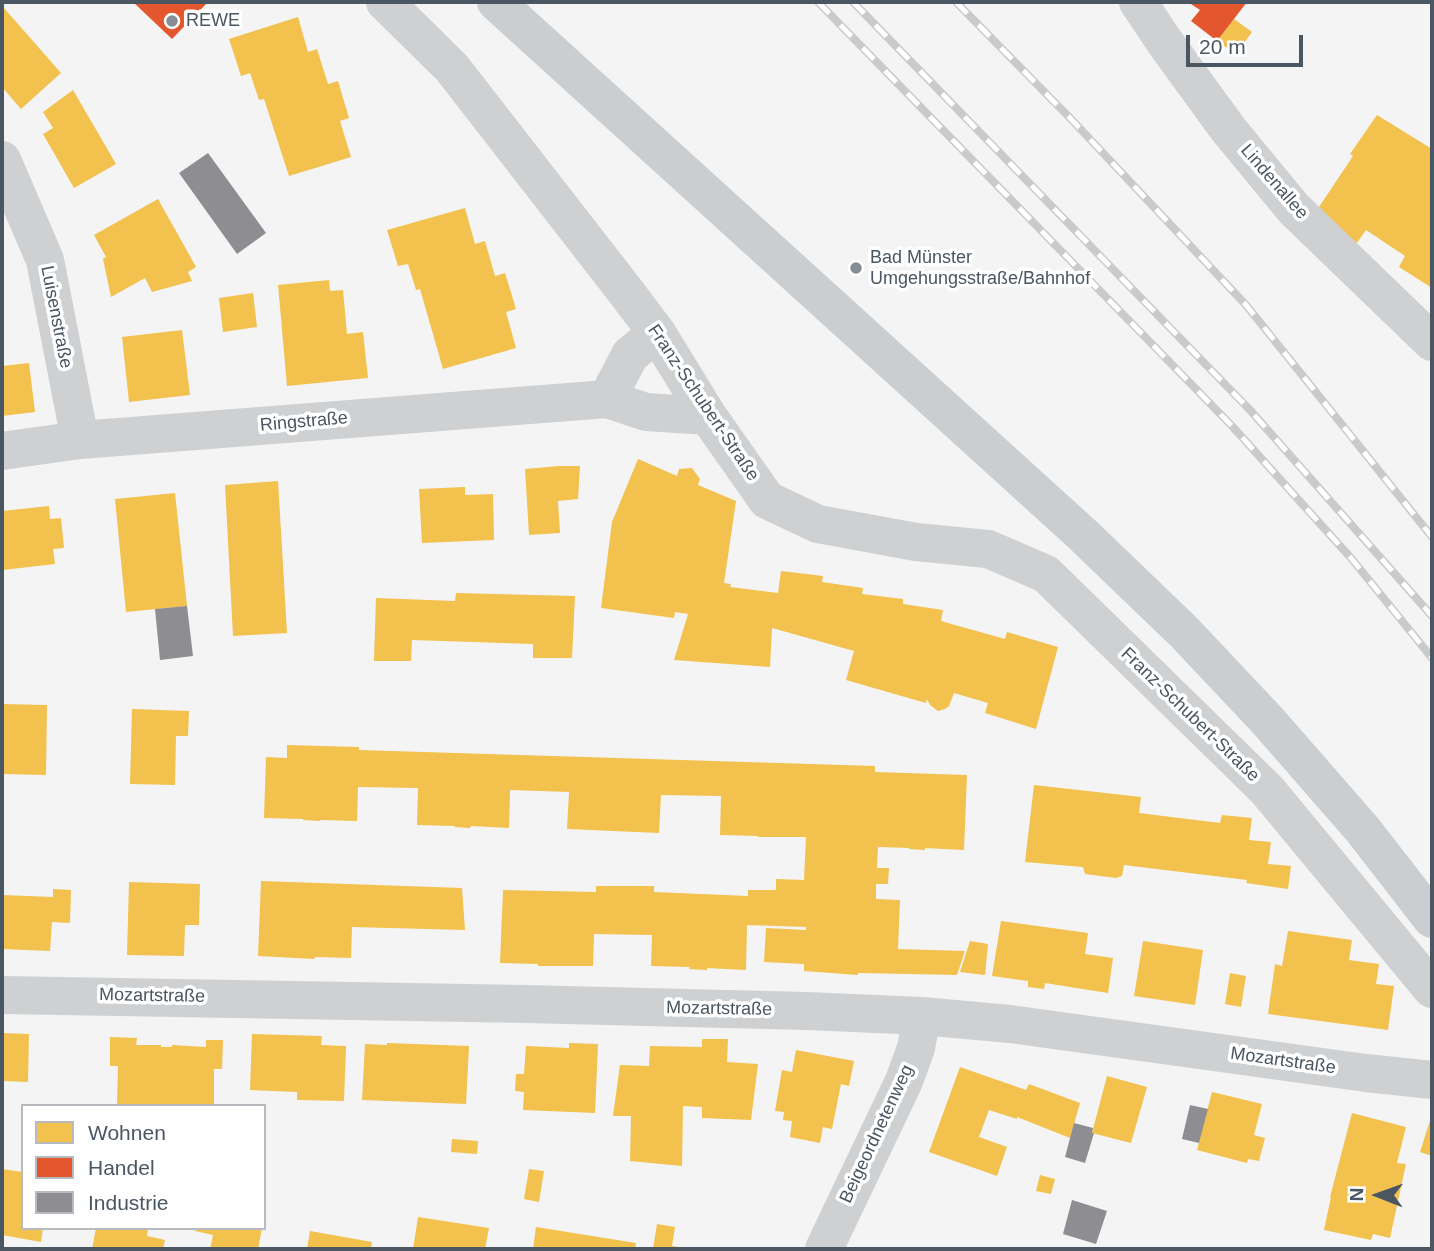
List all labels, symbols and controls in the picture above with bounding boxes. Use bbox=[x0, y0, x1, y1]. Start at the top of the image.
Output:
place label: REWE bbox=[186, 10, 240, 32]
marker: REWE bbox=[164, 13, 180, 29]
scale bar bbox=[1189, 21, 1306, 65]
text: 20 m bbox=[1199, 35, 1246, 58]
street label: Lindenallee bbox=[1236, 140, 1312, 224]
place label: Bad Münster Umgehungsstraße/Bahnhof bbox=[870, 247, 1090, 290]
marker: Bad Münster Umgehungsstraße/Bahnhof bbox=[848, 260, 864, 276]
street label: Luisenstraße bbox=[35, 264, 77, 370]
street label: Franz-Schubert-Straße bbox=[643, 321, 763, 485]
street label: Ringstraße bbox=[259, 407, 349, 437]
street label: Franz-Schubert-Straße bbox=[1116, 643, 1264, 787]
street label: Mozartstraße bbox=[99, 984, 205, 1008]
street label: Mozartstraße bbox=[666, 997, 772, 1021]
street label: Mozartstraße bbox=[1229, 1043, 1337, 1079]
street label: Beigeordnetenweg bbox=[835, 1061, 919, 1207]
legend bbox=[21, 1104, 266, 1230]
text: Wohnen bbox=[88, 1121, 166, 1144]
text: Handel bbox=[88, 1156, 155, 1179]
north arrow bbox=[1343, 1160, 1413, 1230]
text: N bbox=[1346, 1188, 1367, 1202]
text: Industrie bbox=[88, 1191, 169, 1214]

